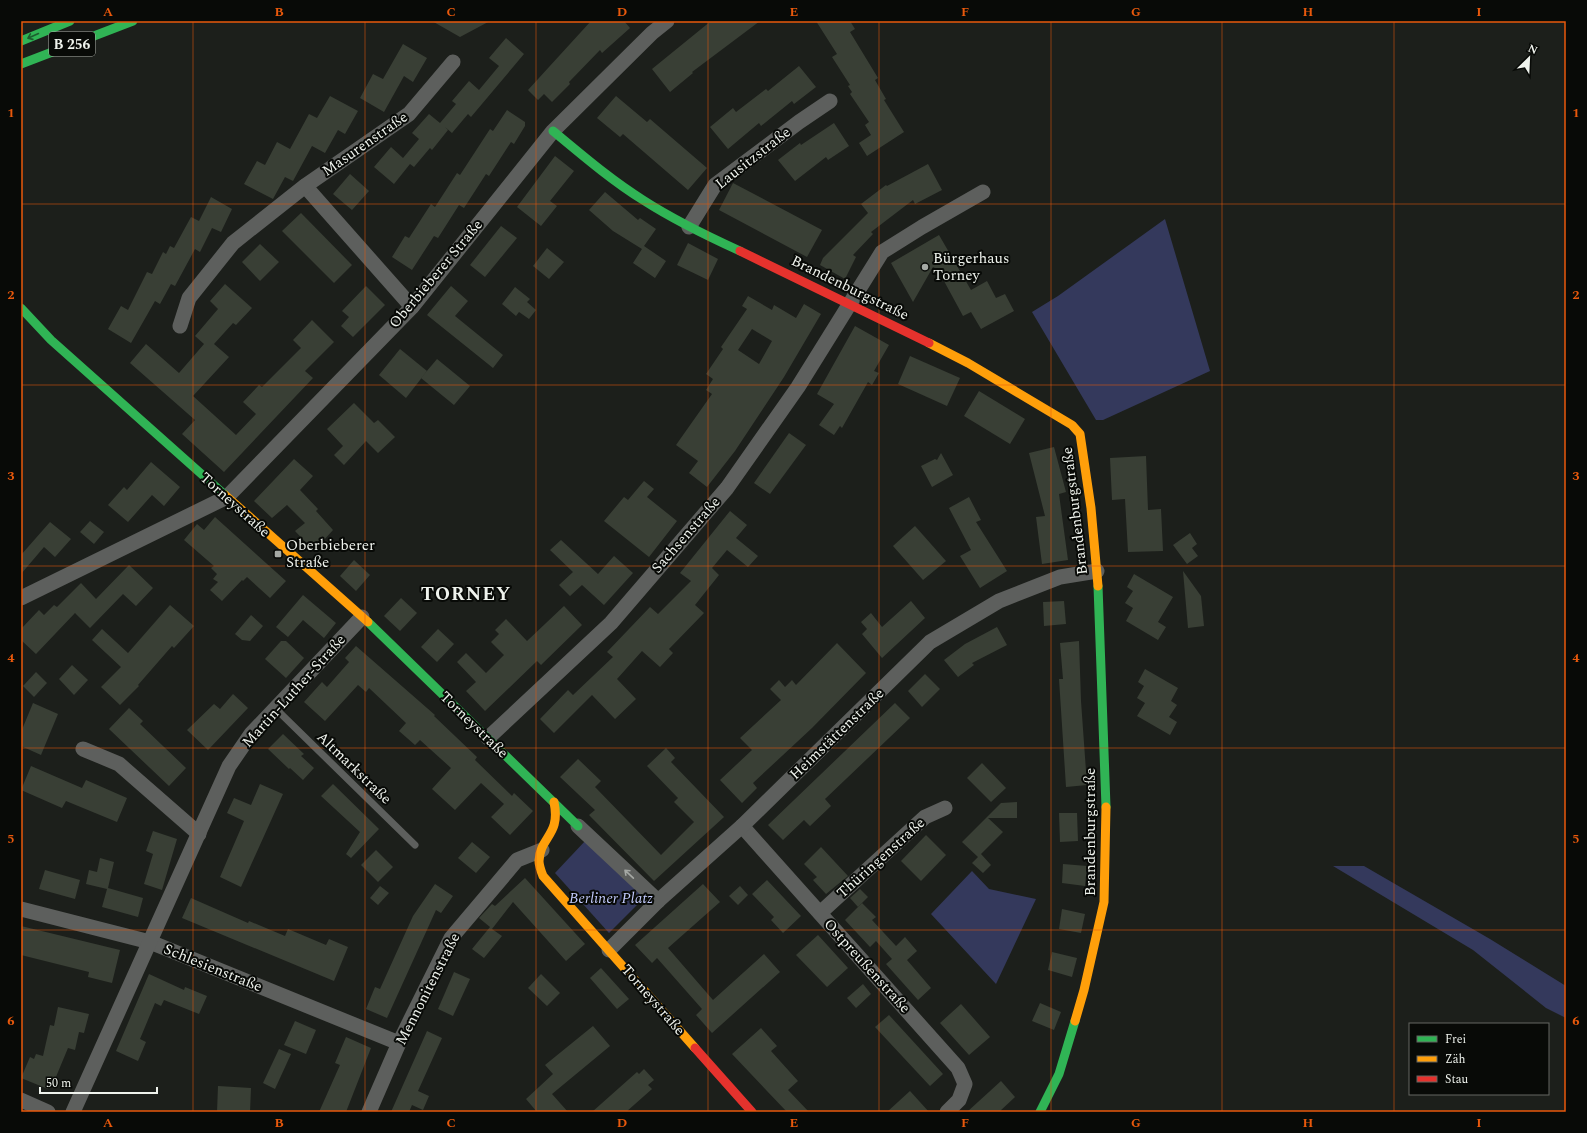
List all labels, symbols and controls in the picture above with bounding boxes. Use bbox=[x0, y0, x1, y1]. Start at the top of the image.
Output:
text: A bbox=[103, 2, 113, 22]
text: B bbox=[274, 2, 284, 22]
text: C bbox=[446, 2, 456, 22]
text: D bbox=[617, 2, 627, 22]
text: E bbox=[790, 2, 799, 22]
text: F bbox=[961, 2, 969, 22]
text: G bbox=[1131, 2, 1141, 22]
text: H bbox=[1303, 2, 1314, 22]
text: I bbox=[1476, 2, 1482, 22]
road number: B 256 bbox=[49, 32, 95, 56]
one-way arrow bbox=[27, 33, 39, 40]
north arrow bbox=[1509, 38, 1549, 78]
text: N bbox=[1525, 40, 1540, 59]
text: 1 bbox=[7, 103, 15, 123]
text: 1 bbox=[1572, 103, 1580, 123]
street label: Masurenstraße bbox=[317, 106, 413, 182]
street label: Lausitzstraße bbox=[710, 121, 796, 195]
street label: Oberbieberer Straße bbox=[383, 214, 489, 334]
place label: Bürgerhaus Torney bbox=[933, 247, 1009, 287]
street label: Brandenburgstraße bbox=[787, 249, 913, 327]
marker: Bürgerhaus Torney bbox=[920, 262, 930, 272]
text: 2 bbox=[7, 285, 15, 305]
text: 2 bbox=[1572, 285, 1580, 305]
street label: Brandenburgstraße bbox=[1056, 446, 1094, 576]
text: 3 bbox=[7, 466, 15, 486]
text: 3 bbox=[1572, 466, 1580, 486]
street label: Torneystraße bbox=[195, 467, 275, 543]
street label: Sachsenstraße bbox=[646, 491, 726, 579]
place label: Oberbieberer Straße bbox=[286, 534, 375, 574]
marker: Oberbieberer Straße bbox=[273, 549, 283, 559]
district label: TORNEY bbox=[421, 580, 511, 609]
street label: Martin-Luther-Straße bbox=[237, 629, 351, 753]
text: 4 bbox=[7, 648, 15, 668]
text: 4 bbox=[1572, 648, 1580, 668]
street label: Heimstättenstraße bbox=[784, 683, 890, 785]
street label: Torneystraße bbox=[434, 686, 514, 764]
street label: Altmarkstraße bbox=[311, 726, 397, 810]
street label: Brandenburgstraße bbox=[1079, 768, 1102, 896]
street label: Thüringenstraße bbox=[832, 812, 930, 904]
text: 5 bbox=[7, 829, 15, 849]
text: 5 bbox=[1572, 829, 1580, 849]
one-way arrow bbox=[624, 870, 634, 879]
park label: Berliner Platz bbox=[569, 887, 653, 910]
street label: Ostpreußenstraße bbox=[818, 913, 916, 1019]
street label: Mennonitenstraße bbox=[390, 929, 466, 1049]
street label: Schlesienstraße bbox=[160, 938, 266, 998]
street label: Torneystraße bbox=[615, 959, 691, 1041]
text: 6 bbox=[7, 1011, 15, 1031]
text: 6 bbox=[1572, 1011, 1580, 1031]
legend bbox=[1409, 1023, 1549, 1095]
text: Frei bbox=[1445, 1030, 1467, 1049]
text: Zäh bbox=[1445, 1050, 1466, 1069]
scale bar bbox=[40, 1069, 157, 1095]
text: Stau bbox=[1445, 1070, 1469, 1089]
text: 50 m bbox=[46, 1074, 71, 1093]
text: A bbox=[103, 1113, 113, 1133]
text: B bbox=[274, 1113, 284, 1133]
text: C bbox=[446, 1113, 456, 1133]
text: D bbox=[617, 1113, 627, 1133]
text: E bbox=[790, 1113, 799, 1133]
text: F bbox=[961, 1113, 969, 1133]
text: G bbox=[1131, 1113, 1141, 1133]
text: H bbox=[1303, 1113, 1314, 1133]
text: I bbox=[1476, 1113, 1482, 1133]

